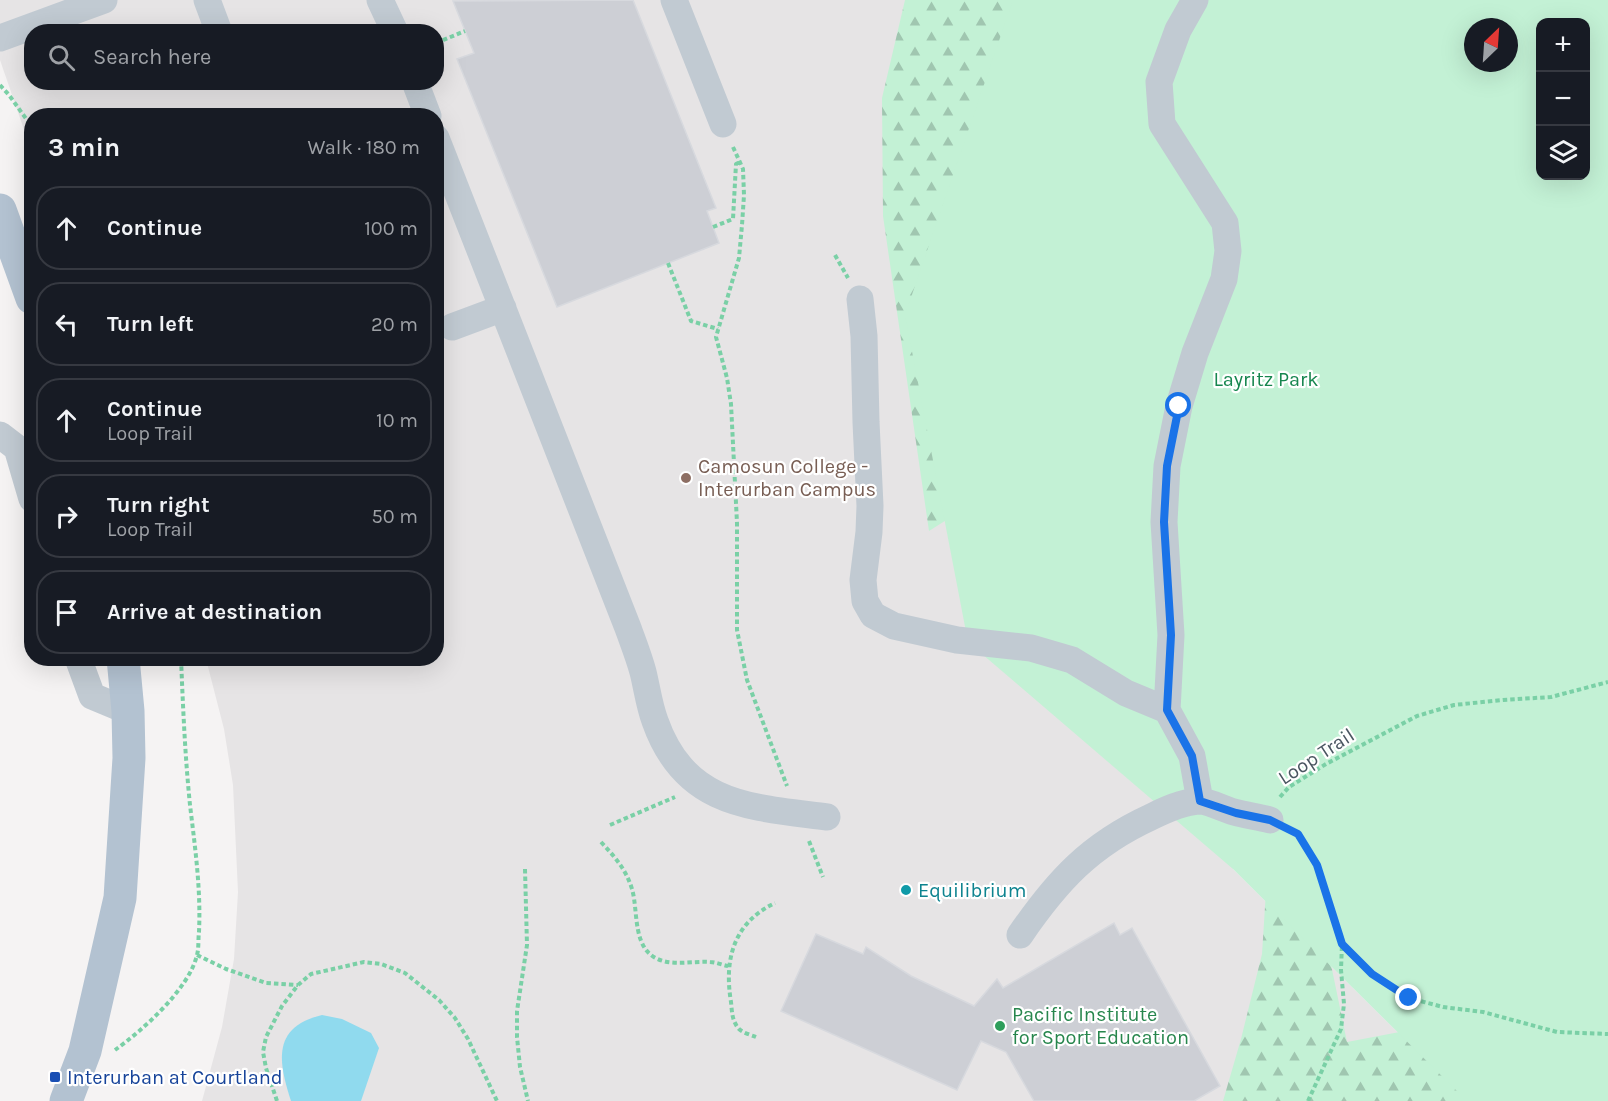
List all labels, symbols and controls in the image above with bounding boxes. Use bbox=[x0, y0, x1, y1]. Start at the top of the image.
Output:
north arrow bbox=[1464, 18, 1518, 72]
map controls bbox=[1536, 18, 1590, 180]
button: + bbox=[1536, 18, 1590, 72]
search box bbox=[24, 24, 444, 90]
icon: search bbox=[45, 41, 78, 74]
text: Search here bbox=[93, 44, 211, 70]
button: − bbox=[1536, 72, 1590, 126]
button: layers bbox=[1536, 126, 1590, 180]
text: 3 min bbox=[48, 132, 120, 163]
text: Walk · 180 m bbox=[308, 136, 420, 159]
icon: ahead bbox=[50, 212, 83, 245]
text: Continue bbox=[107, 215, 202, 241]
text: 100 m bbox=[364, 217, 418, 240]
icon: left bbox=[50, 308, 83, 341]
text: Turn left bbox=[107, 311, 194, 337]
text: 20 m bbox=[371, 313, 418, 336]
park label: Layritz Park bbox=[1213, 368, 1319, 391]
route start bbox=[1165, 392, 1191, 418]
text: Continue bbox=[107, 396, 202, 422]
icon: ahead bbox=[50, 404, 83, 437]
text: 10 m bbox=[376, 409, 418, 432]
text: Loop Trail bbox=[107, 422, 193, 445]
place label: Camosun College - Interurban Campus bbox=[698, 455, 876, 501]
marker: Camosun College - Interurban Campus bbox=[679, 471, 693, 485]
text: Turn right bbox=[107, 492, 210, 518]
icon: right bbox=[50, 500, 83, 533]
text: 50 m bbox=[371, 505, 418, 528]
text: Loop Trail bbox=[107, 518, 193, 541]
icon: arrive bbox=[50, 596, 83, 629]
text: Arrive at destination bbox=[107, 599, 322, 625]
street label: Loop Trail bbox=[1274, 723, 1359, 789]
place label: Equilibrium bbox=[918, 879, 1026, 902]
marker: Equilibrium bbox=[899, 883, 913, 897]
route end bbox=[1395, 984, 1421, 1010]
place label: Pacific Institute for Sport Education bbox=[1012, 1003, 1189, 1049]
marker: Pacific Institute for Sport Education bbox=[993, 1019, 1007, 1033]
place label: Interurban at Courtland bbox=[67, 1066, 283, 1089]
marker: Interurban at Courtland bbox=[48, 1070, 62, 1084]

